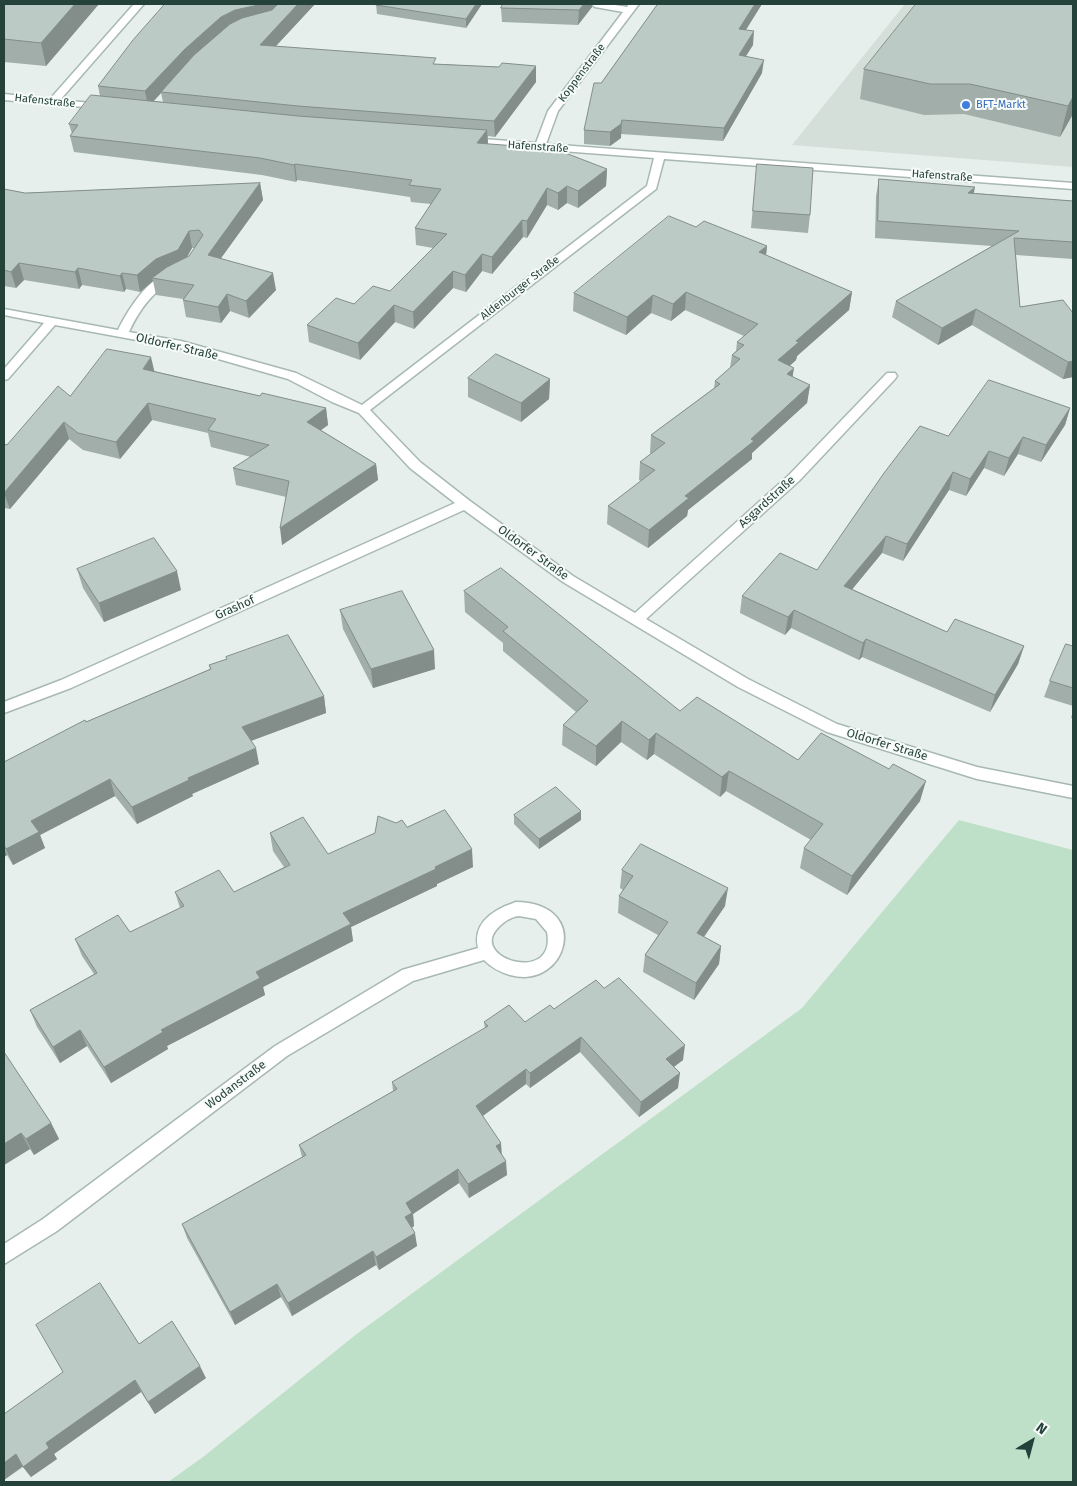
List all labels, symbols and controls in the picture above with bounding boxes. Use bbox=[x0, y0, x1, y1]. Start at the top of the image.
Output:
street label: Koppenstraße bbox=[556, 41, 608, 105]
street label: Hafenstraße bbox=[14, 91, 76, 111]
place label: BFT-Markt bbox=[976, 98, 1026, 112]
marker: BFT-Markt bbox=[960, 99, 972, 111]
street label: Hafenstraße bbox=[507, 138, 569, 156]
street label: Hafenstraße bbox=[911, 167, 973, 185]
street label: Aldenburger Straße bbox=[478, 253, 562, 323]
street label: Oldorfer Straße bbox=[134, 331, 220, 363]
street label: Asgardstraße bbox=[736, 473, 798, 531]
street label: Oldorfer Straße bbox=[495, 522, 571, 584]
street label: Grashof bbox=[213, 593, 257, 623]
street label: Oldorfer Straße bbox=[845, 726, 929, 764]
street label: Wodanstraße bbox=[203, 1058, 269, 1112]
north arrow bbox=[1007, 1416, 1057, 1466]
text: N bbox=[1032, 1419, 1050, 1438]

